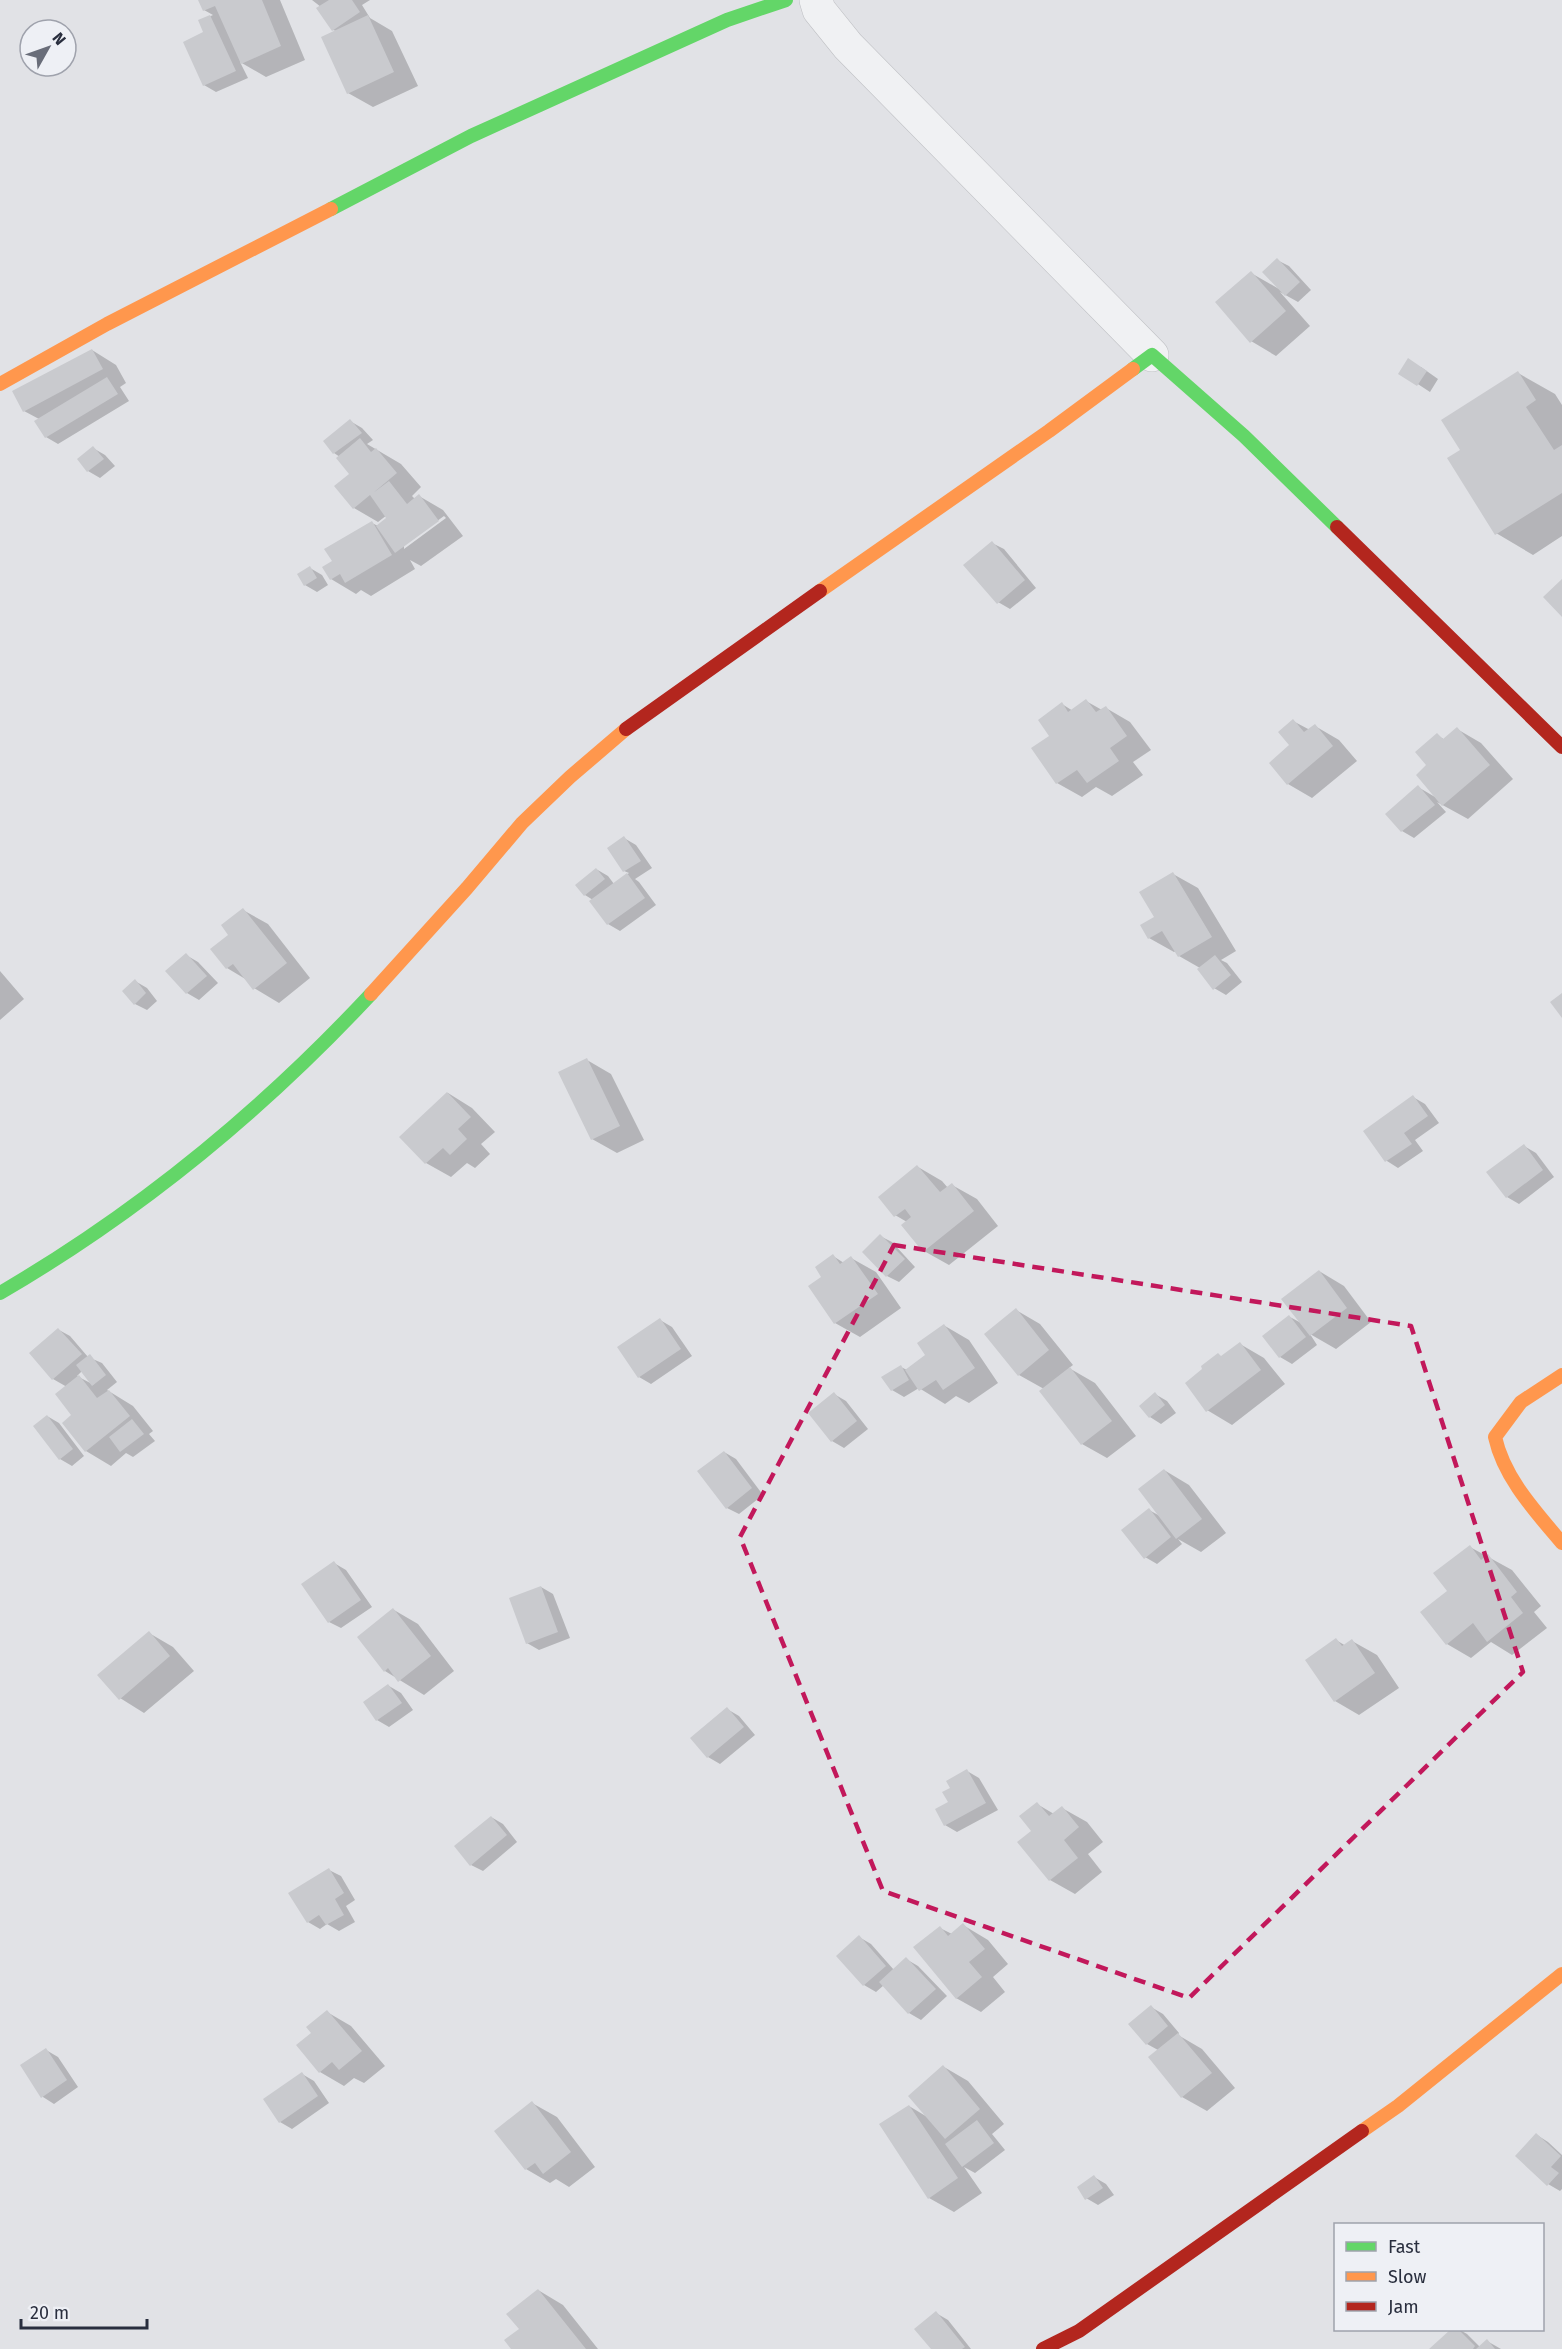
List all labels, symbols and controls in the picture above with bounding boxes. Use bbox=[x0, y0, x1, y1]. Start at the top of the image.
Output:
north arrow bbox=[18, 18, 78, 78]
text: N bbox=[48, 29, 70, 49]
legend bbox=[1334, 2223, 1544, 2331]
text: Fast bbox=[1388, 2236, 1421, 2258]
text: Slow bbox=[1388, 2266, 1427, 2288]
scale bar bbox=[21, 2292, 147, 2330]
text: Jam bbox=[1388, 2296, 1419, 2318]
text: 20 m bbox=[30, 2302, 69, 2324]

